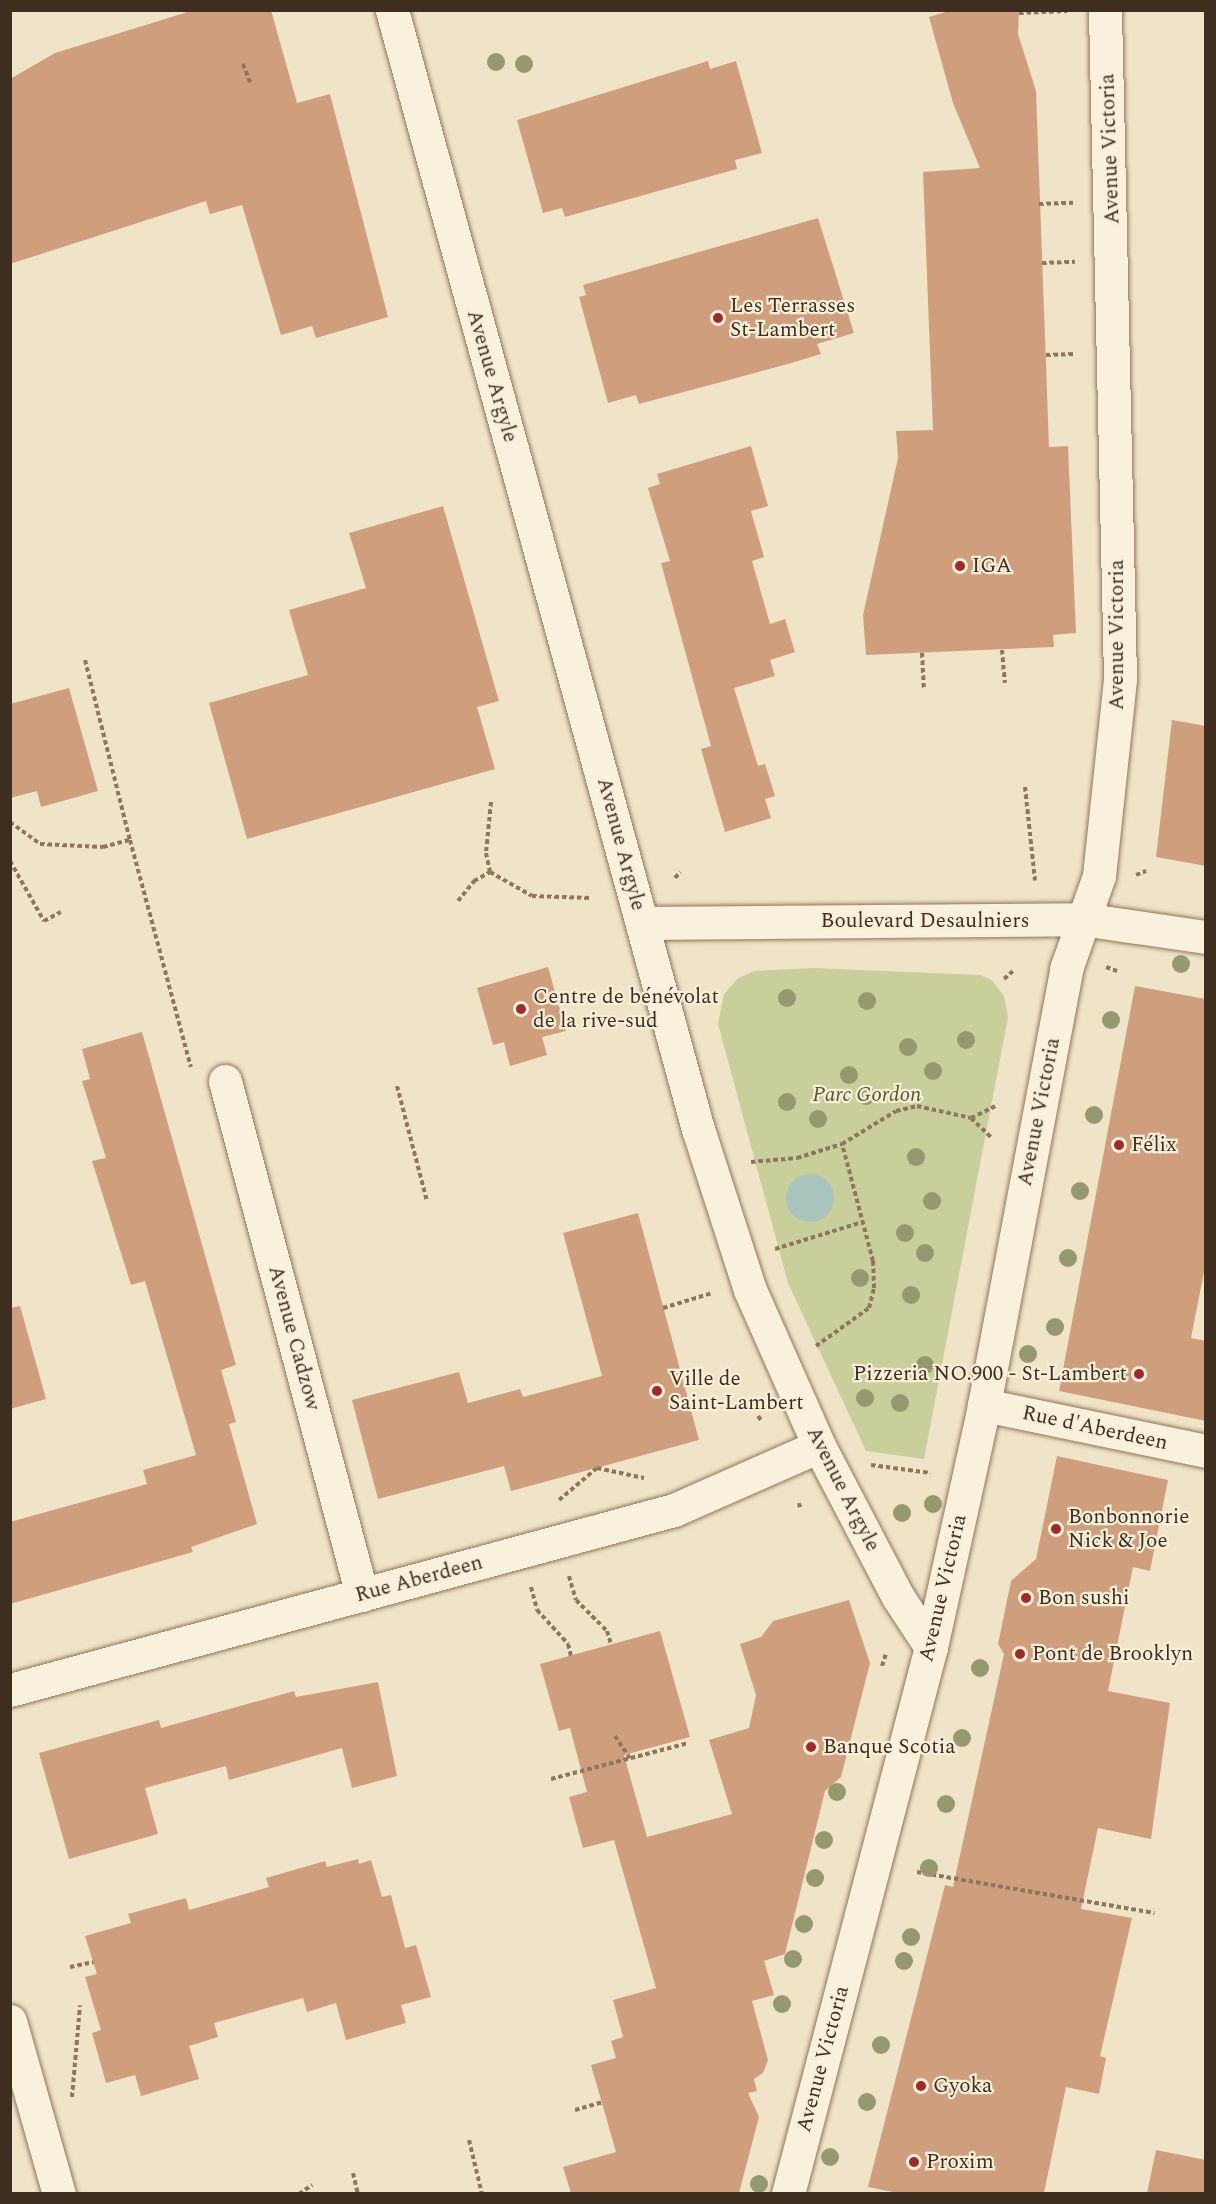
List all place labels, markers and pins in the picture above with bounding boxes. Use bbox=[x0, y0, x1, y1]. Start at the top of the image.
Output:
place label: Les Terrasses St-Lambert bbox=[730, 293, 855, 343]
marker: Les Terrasses St-Lambert bbox=[711, 311, 725, 325]
place label: IGA bbox=[972, 553, 1012, 579]
marker: IGA bbox=[953, 559, 967, 573]
place label: Centre de bénévolat de la rive-sud bbox=[533, 984, 719, 1034]
marker: Centre de bénévolat de la rive-sud bbox=[514, 1002, 528, 1016]
place label: Félix bbox=[1131, 1132, 1177, 1158]
marker: Félix bbox=[1112, 1138, 1126, 1152]
place label: Pizzeria NO.900 - St-Lambert bbox=[853, 1361, 1127, 1387]
place label: Ville de Saint-Lambert bbox=[669, 1366, 804, 1416]
marker: Pizzeria NO.900 - St-Lambert bbox=[1132, 1367, 1146, 1381]
marker: Ville de Saint-Lambert bbox=[650, 1384, 664, 1398]
place label: Bonbonnorie Nick & Joe bbox=[1068, 1504, 1189, 1554]
marker: Bonbonnorie Nick & Joe bbox=[1049, 1522, 1063, 1536]
place label: Bon sushi bbox=[1038, 1585, 1129, 1611]
marker: Bon sushi bbox=[1019, 1591, 1033, 1605]
place label: Pont de Brooklyn bbox=[1032, 1641, 1193, 1667]
marker: Pont de Brooklyn bbox=[1013, 1647, 1027, 1661]
place label: Banque Scotia bbox=[823, 1734, 955, 1760]
marker: Banque Scotia bbox=[804, 1740, 818, 1754]
place label: Gyoka bbox=[933, 2073, 992, 2099]
marker: Gyoka bbox=[914, 2079, 928, 2093]
place label: Proxim bbox=[926, 2149, 994, 2175]
marker: Proxim bbox=[907, 2155, 921, 2169]

